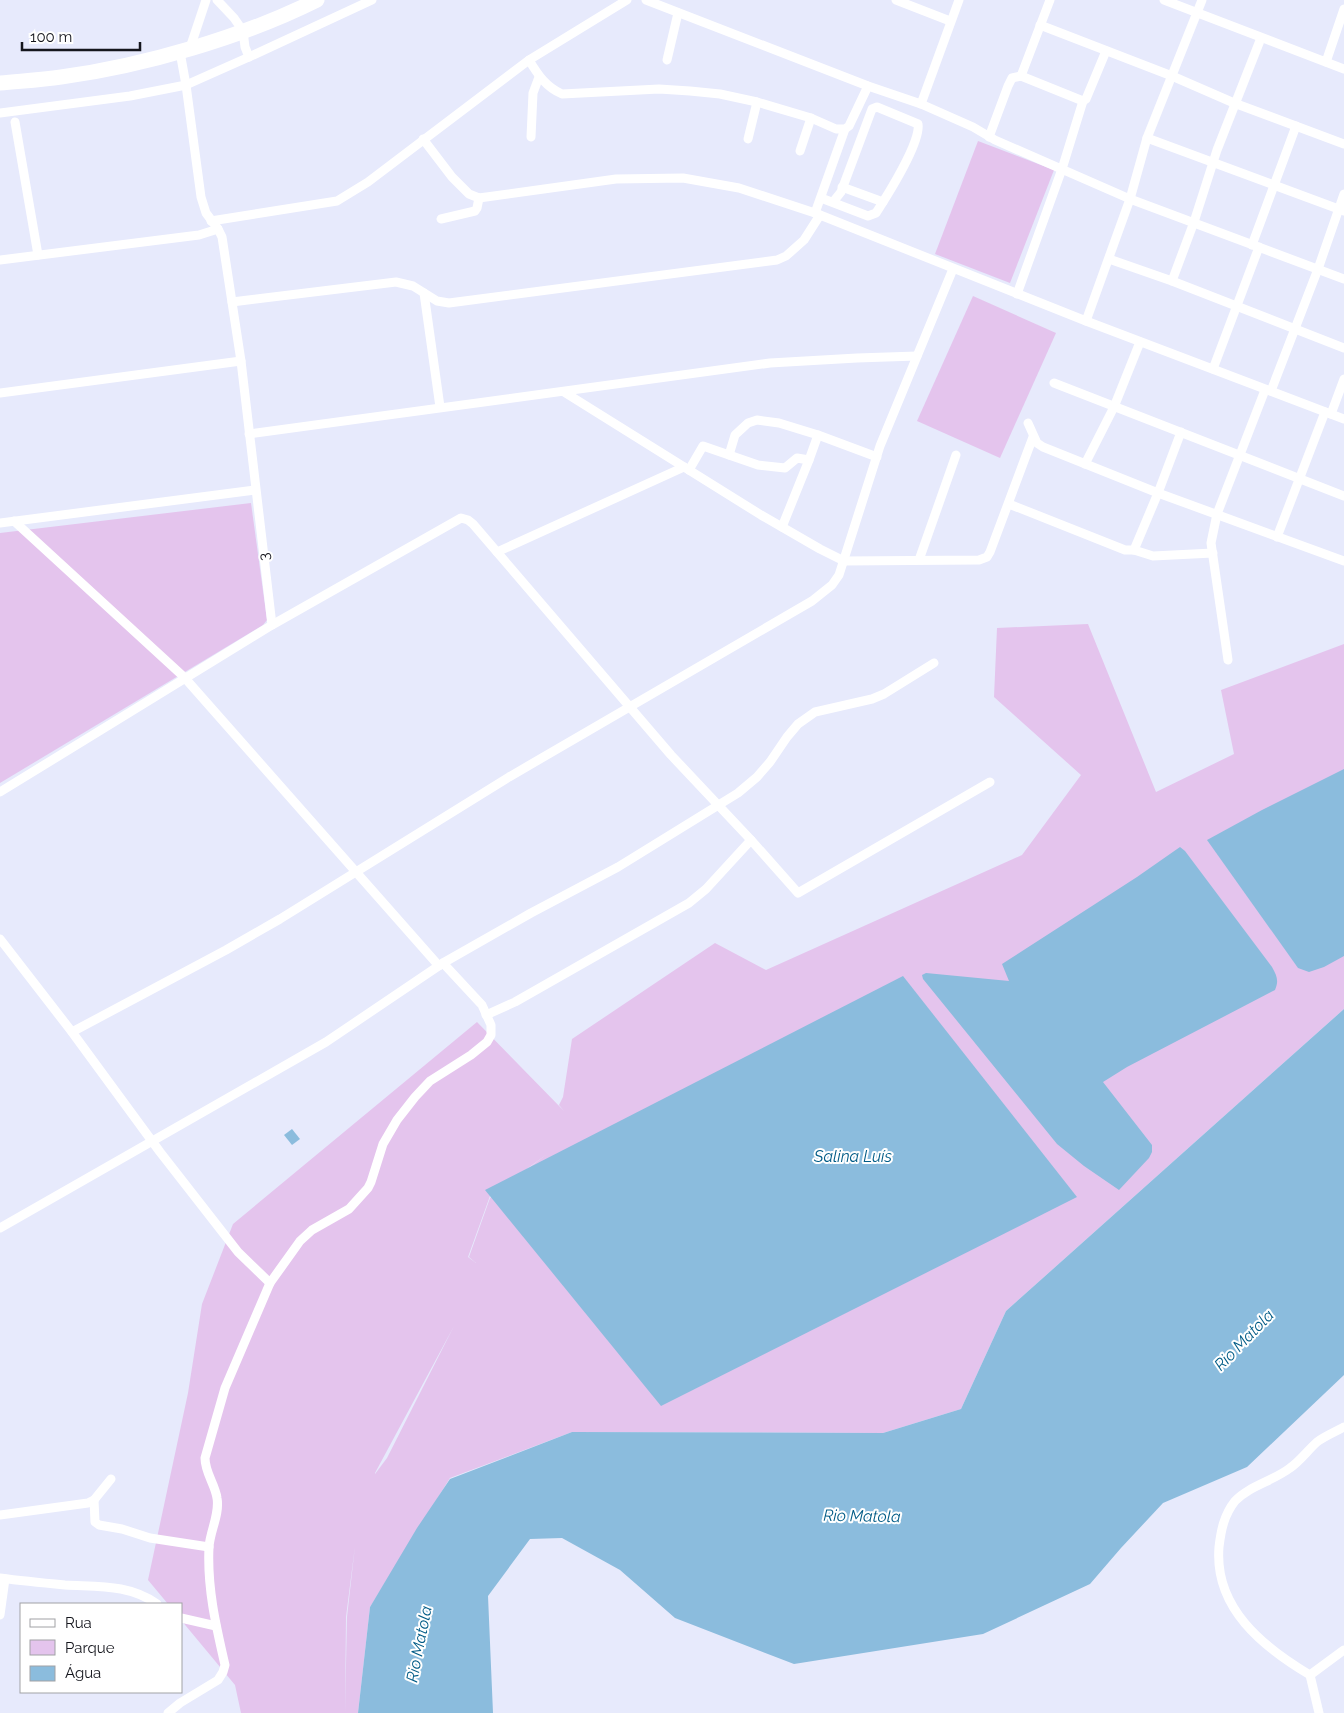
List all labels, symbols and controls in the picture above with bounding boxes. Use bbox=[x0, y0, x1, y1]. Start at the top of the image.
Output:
scale bar bbox=[22, 20, 140, 52]
text: 100 m bbox=[30, 28, 72, 46]
street label: 3 bbox=[255, 552, 273, 562]
water label: Salina Luís bbox=[813, 1147, 892, 1166]
water label: Rio Matola bbox=[1210, 1305, 1278, 1374]
water label: Rio Matola bbox=[823, 1506, 901, 1526]
legend bbox=[20, 1603, 182, 1693]
water label: Rio Matola bbox=[402, 1604, 436, 1684]
text: Rua bbox=[65, 1614, 92, 1632]
text: Parque bbox=[65, 1639, 115, 1657]
text: Água bbox=[65, 1664, 101, 1682]

